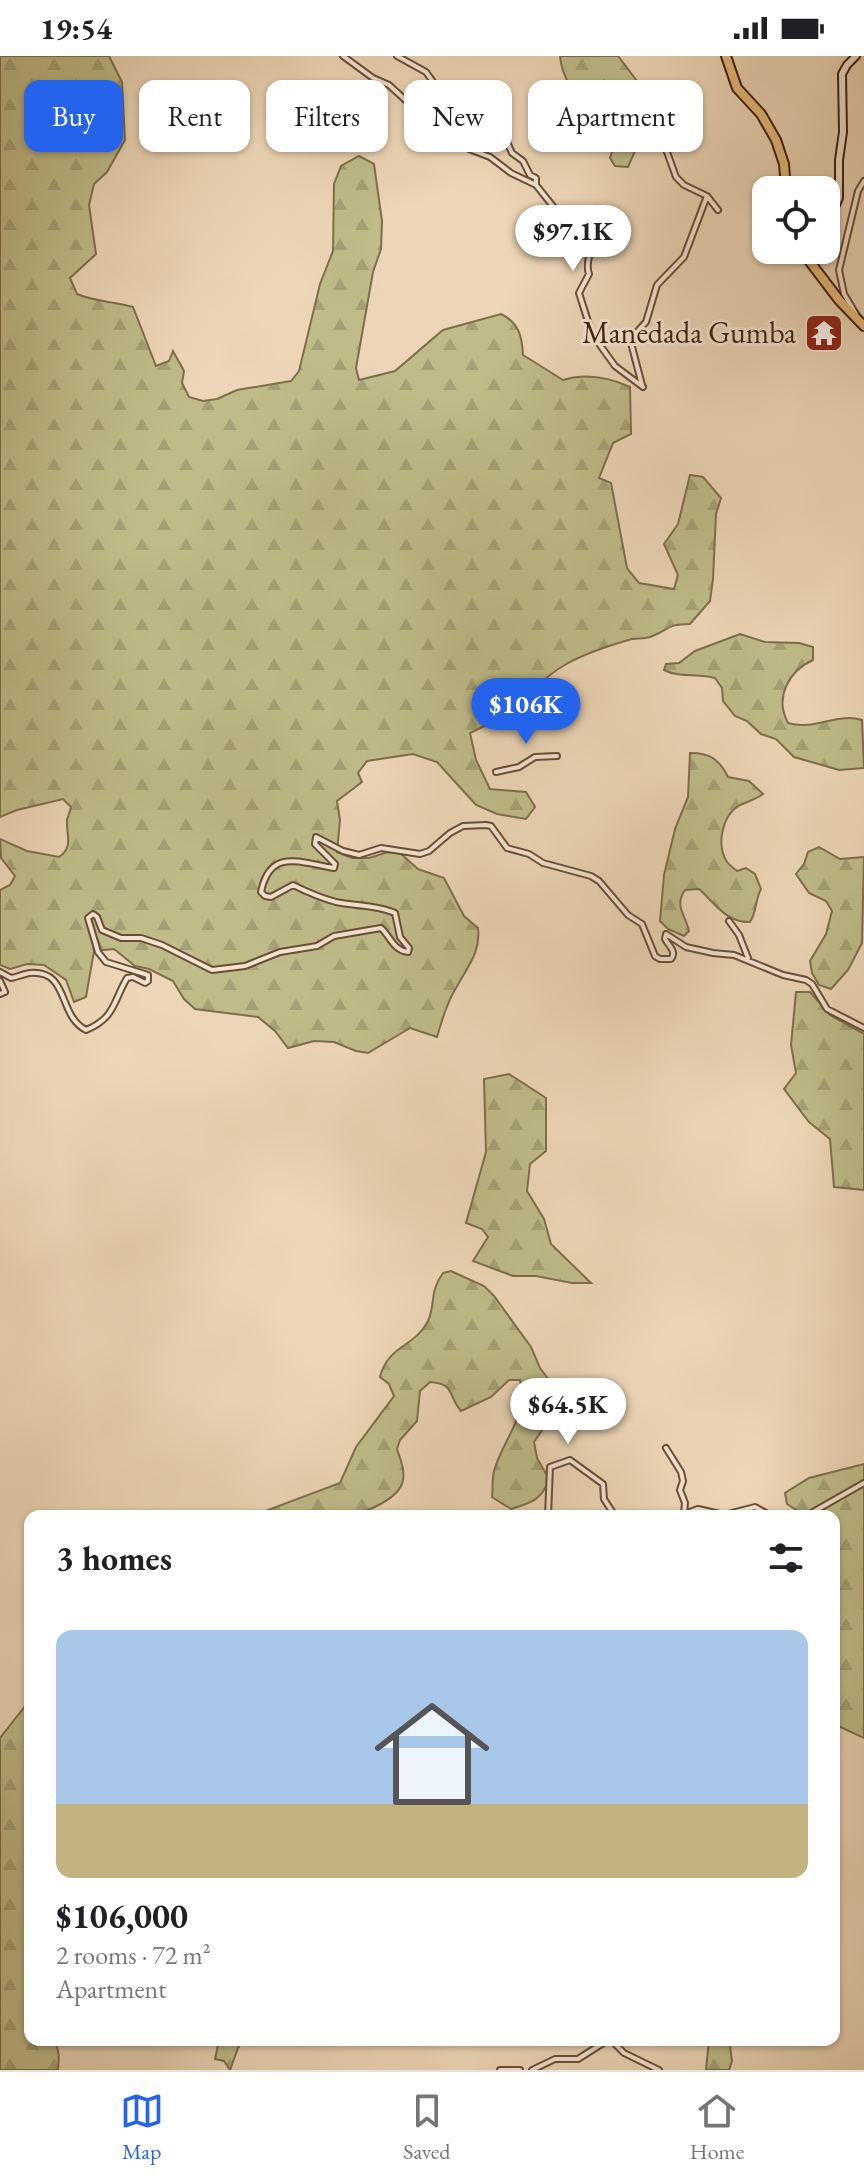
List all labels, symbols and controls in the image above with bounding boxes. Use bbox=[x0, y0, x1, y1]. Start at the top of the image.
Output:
text: 19:54 bbox=[40, 9, 112, 48]
chip: Buy bbox=[24, 80, 123, 152]
chip: Rent bbox=[139, 80, 250, 152]
chip: Filters bbox=[266, 80, 388, 152]
chip: New bbox=[404, 80, 512, 152]
chip: Apartment bbox=[528, 80, 703, 152]
map controls bbox=[752, 176, 840, 264]
button: locate bbox=[752, 176, 840, 264]
pin: $97.1K bbox=[508, 205, 638, 273]
text: $97.1K bbox=[533, 214, 613, 248]
temple icon: Manedada Gumba bbox=[803, 312, 845, 354]
place label: Manedada Gumba bbox=[582, 313, 796, 352]
pin: $106K bbox=[470, 678, 582, 746]
text: $106K bbox=[489, 687, 563, 721]
pin: $64.5K bbox=[503, 1378, 633, 1446]
text: $64.5K bbox=[528, 1387, 608, 1421]
text: 3 homes bbox=[56, 1536, 172, 1580]
icon: filters bbox=[764, 1536, 808, 1580]
icon: home bbox=[360, 1682, 504, 1826]
text: $106,000 bbox=[56, 1894, 188, 1938]
text: 2 rooms · 72 m² bbox=[56, 1938, 211, 1972]
text: Apartment bbox=[56, 1972, 166, 2006]
tab: Map bbox=[120, 2089, 164, 2166]
tab: Saved bbox=[403, 2089, 450, 2166]
tab: Home bbox=[690, 2089, 744, 2166]

